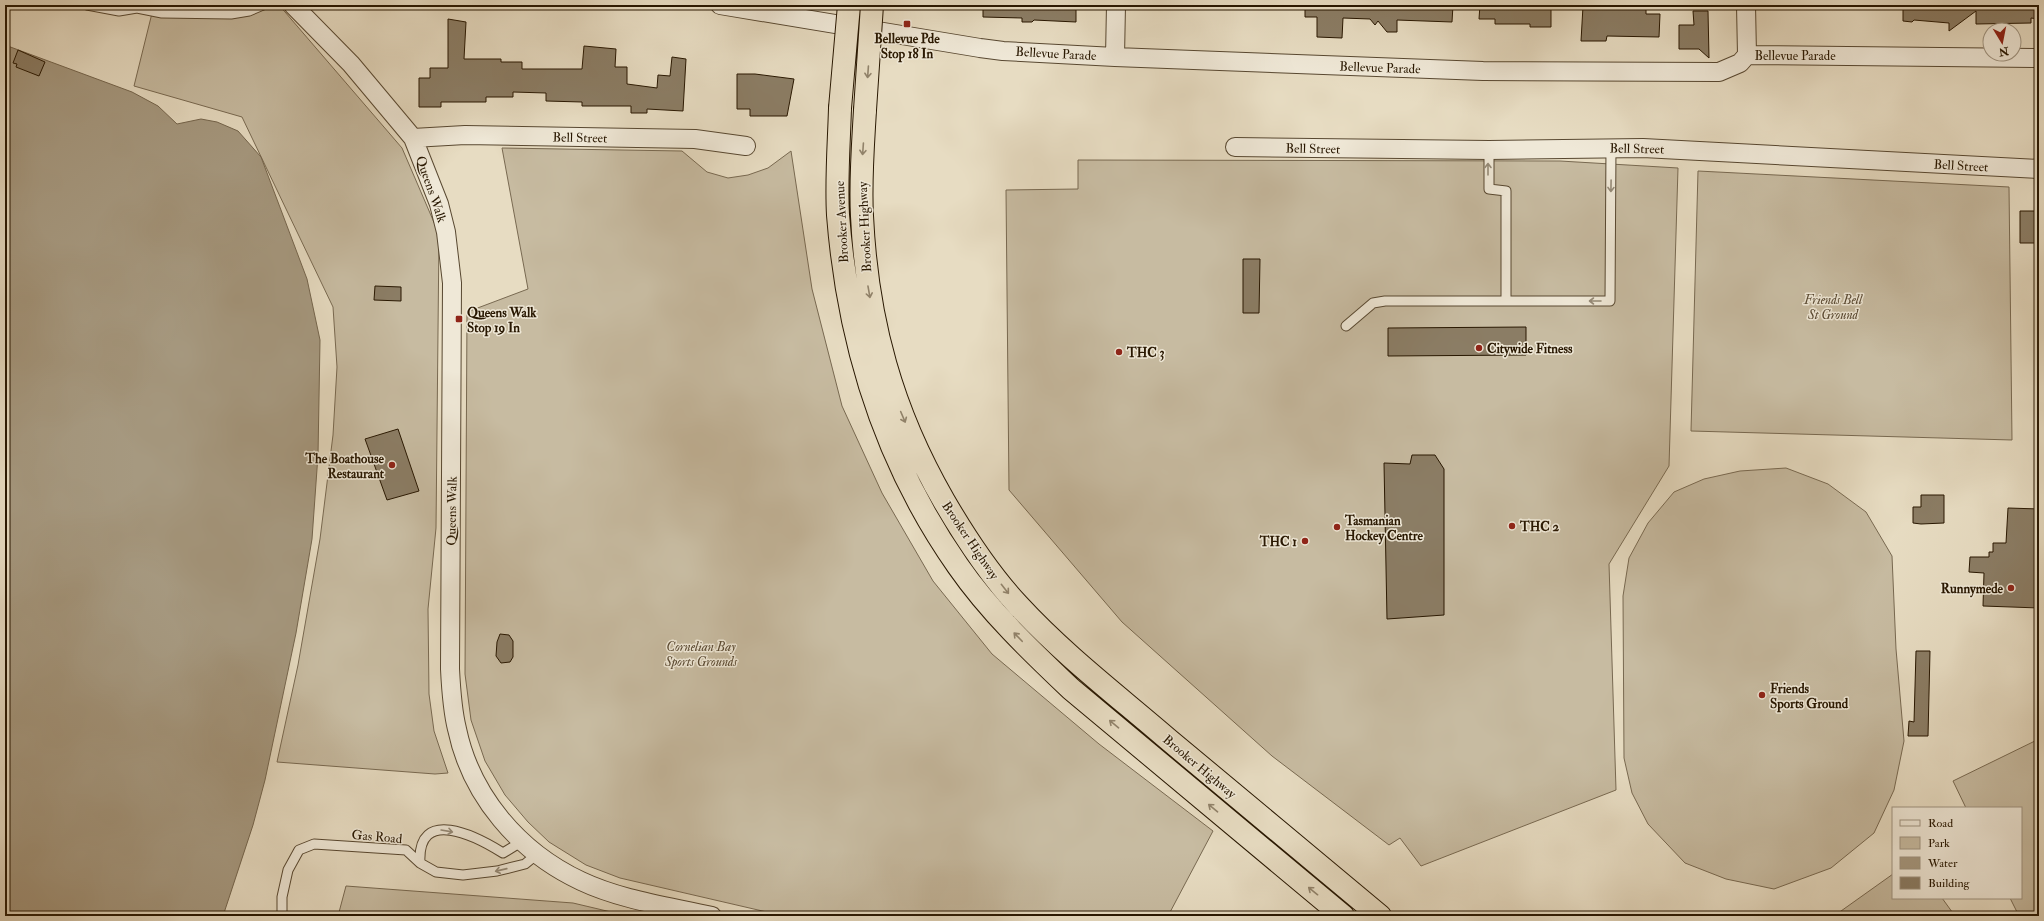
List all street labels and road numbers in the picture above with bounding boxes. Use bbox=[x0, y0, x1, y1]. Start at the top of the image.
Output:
street label: Bellevue Parade bbox=[1015, 44, 1097, 64]
street label: Bellevue Parade bbox=[1754, 48, 1836, 64]
street label: Bellevue Parade bbox=[1339, 59, 1421, 77]
street label: Bell Street bbox=[553, 130, 607, 146]
street label: Bell Street bbox=[1286, 141, 1340, 157]
street label: Bell Street bbox=[1610, 141, 1664, 157]
street label: Queens Walk bbox=[412, 154, 450, 225]
street label: Bell Street bbox=[1933, 157, 1989, 175]
street label: Brooker Avenue bbox=[832, 180, 852, 264]
street label: Brooker Highway bbox=[855, 181, 876, 273]
street label: Queens Walk bbox=[443, 475, 461, 546]
street label: Brooker Highway bbox=[937, 498, 1002, 583]
street label: Brooker Highway bbox=[1159, 731, 1239, 803]
street label: Gas Road bbox=[351, 827, 403, 847]

